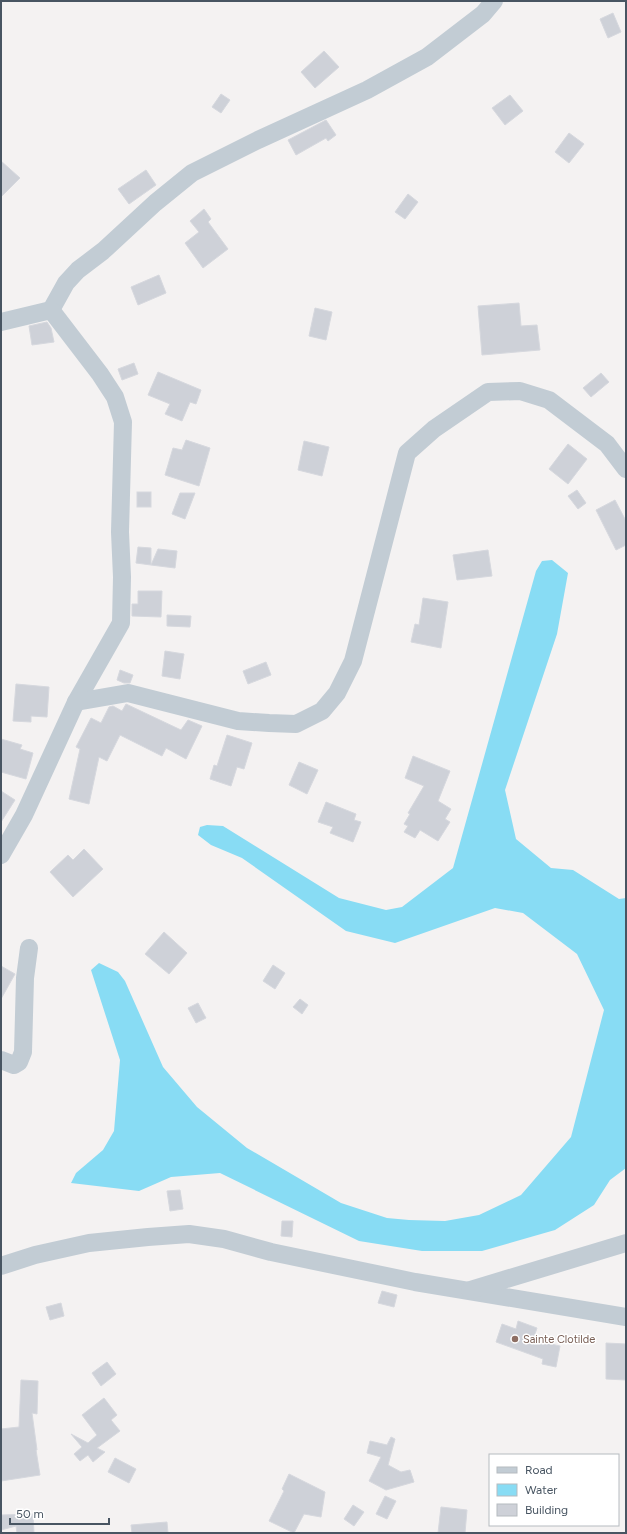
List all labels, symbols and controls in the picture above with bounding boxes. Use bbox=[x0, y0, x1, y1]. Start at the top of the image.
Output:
place label: Sainte Clotilde bbox=[523, 1333, 595, 1346]
marker: Sainte Clotilde bbox=[510, 1334, 520, 1344]
legend bbox=[489, 1454, 619, 1526]
text: Road bbox=[525, 1463, 553, 1477]
text: Water bbox=[525, 1483, 557, 1497]
scale bar bbox=[10, 1500, 109, 1526]
text: Building bbox=[525, 1503, 568, 1517]
text: 50 m bbox=[16, 1507, 44, 1521]

